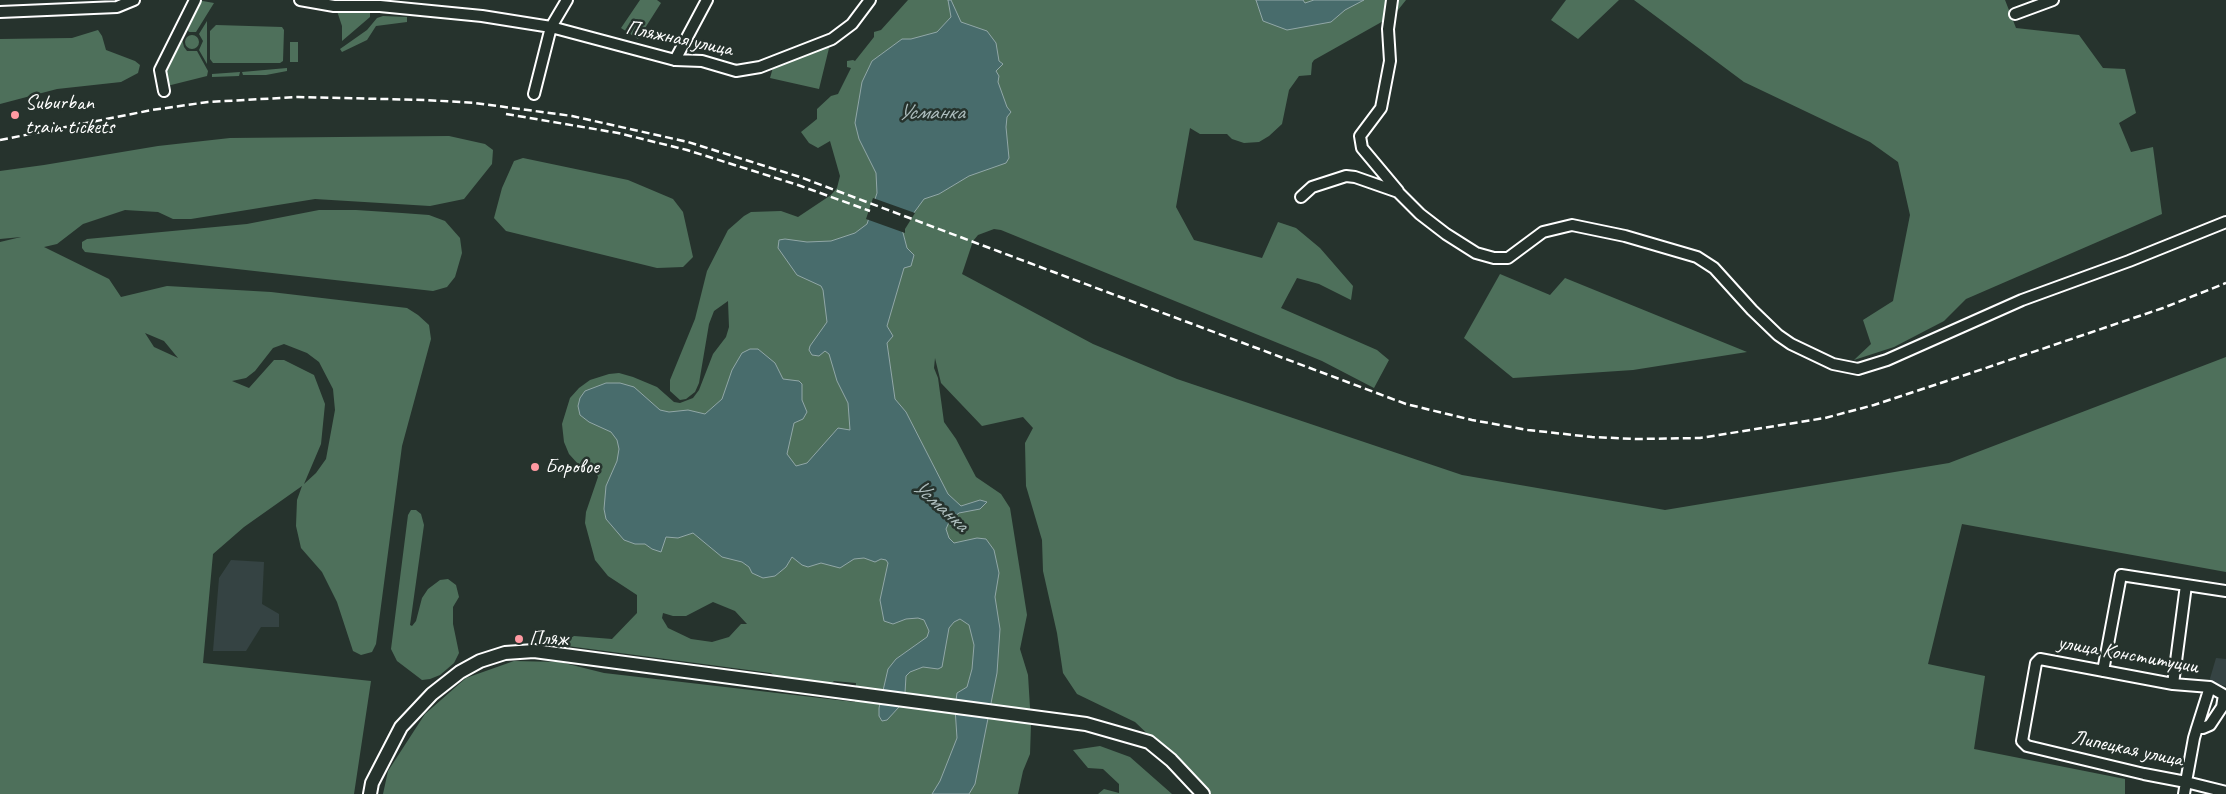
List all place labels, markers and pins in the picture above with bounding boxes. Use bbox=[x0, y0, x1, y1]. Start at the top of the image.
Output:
place label: Suburban train tickets bbox=[25, 90, 114, 140]
marker: Suburban train tickets bbox=[9, 109, 21, 121]
place label: Боровое bbox=[545, 454, 599, 480]
marker: Боровое bbox=[529, 461, 541, 473]
place label: Пляж bbox=[529, 626, 568, 652]
marker: Пляж bbox=[513, 633, 525, 645]

